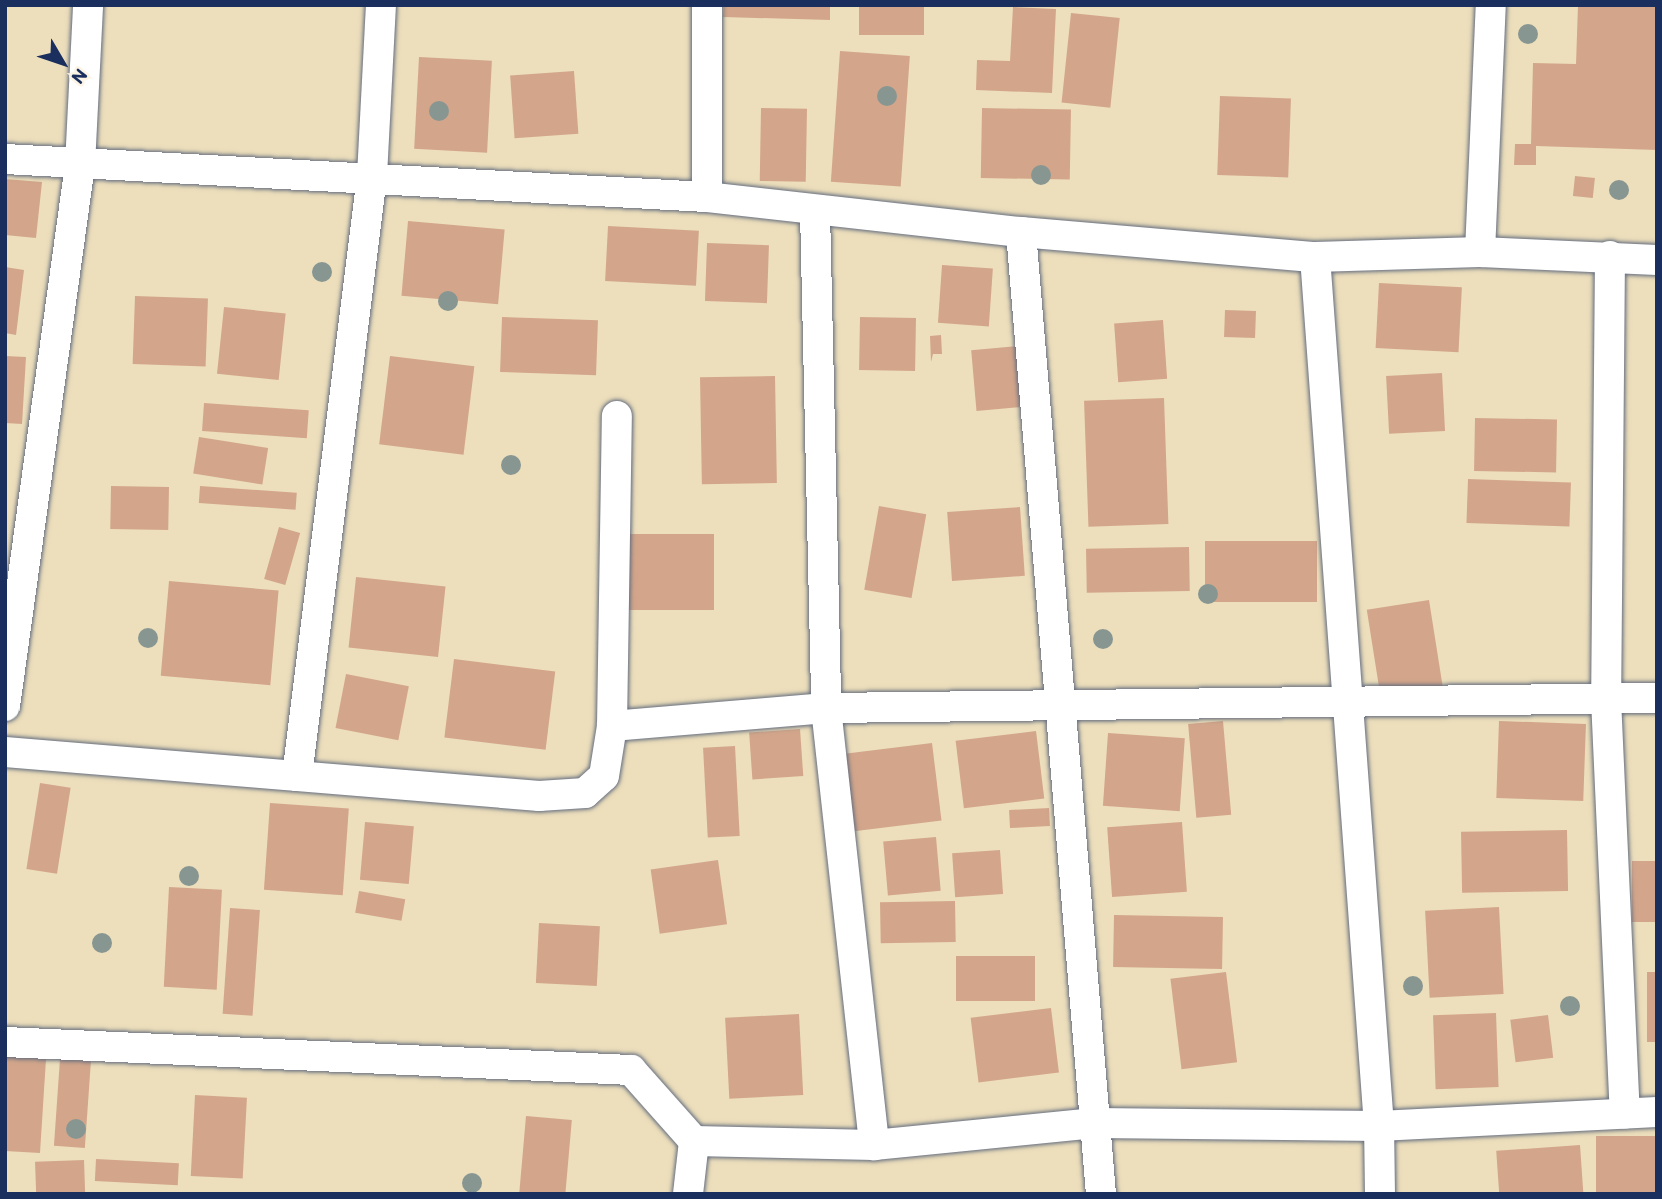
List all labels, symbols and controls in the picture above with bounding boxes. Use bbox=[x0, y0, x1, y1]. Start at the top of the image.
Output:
north arrow bbox=[28, 28, 98, 98]
text: N bbox=[67, 64, 93, 89]

